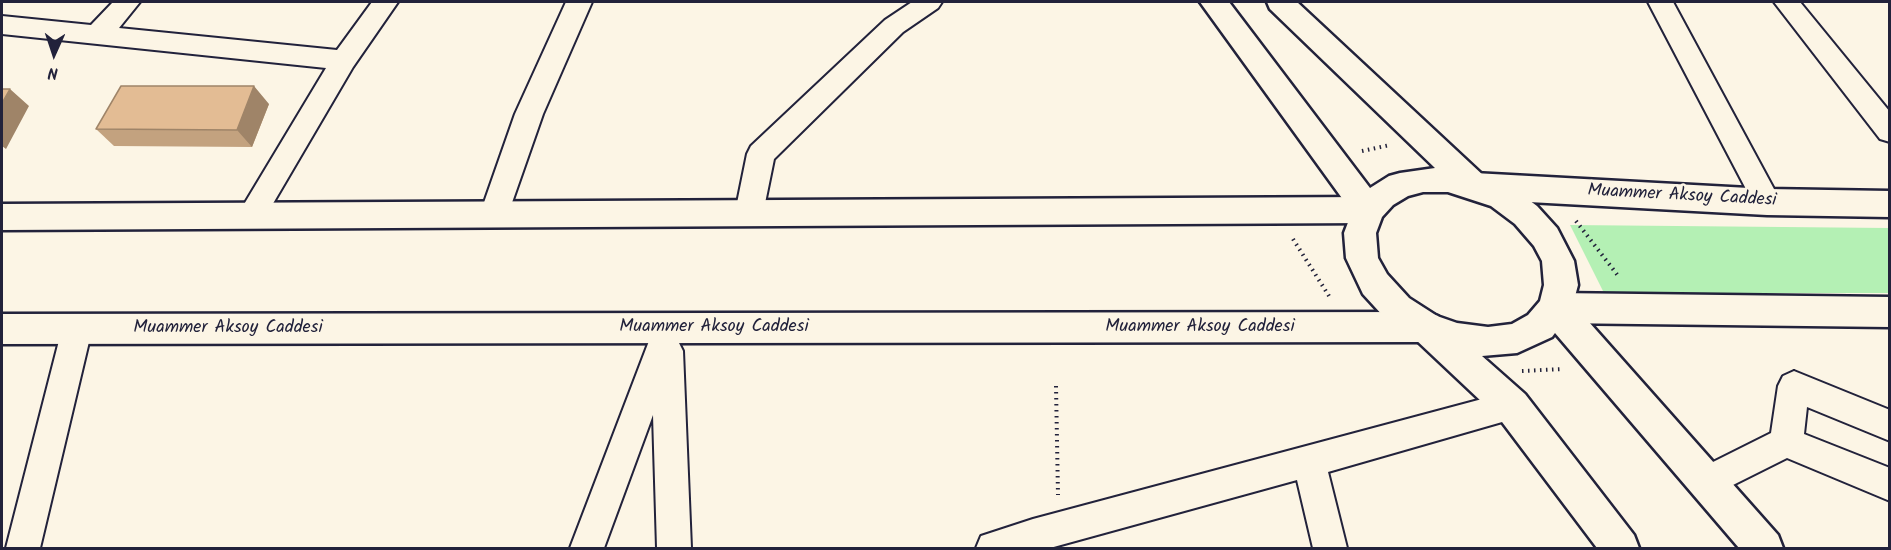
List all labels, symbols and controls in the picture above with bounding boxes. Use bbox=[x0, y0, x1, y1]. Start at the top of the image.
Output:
north arrow bbox=[24, 24, 84, 84]
text: N bbox=[47, 60, 59, 85]
street label: Muammer Aksoy Caddesi bbox=[1587, 181, 1777, 213]
street label: Muammer Aksoy Caddesi bbox=[619, 317, 809, 339]
street label: Muammer Aksoy Caddesi bbox=[1105, 317, 1295, 339]
street label: Muammer Aksoy Caddesi bbox=[133, 318, 323, 340]

